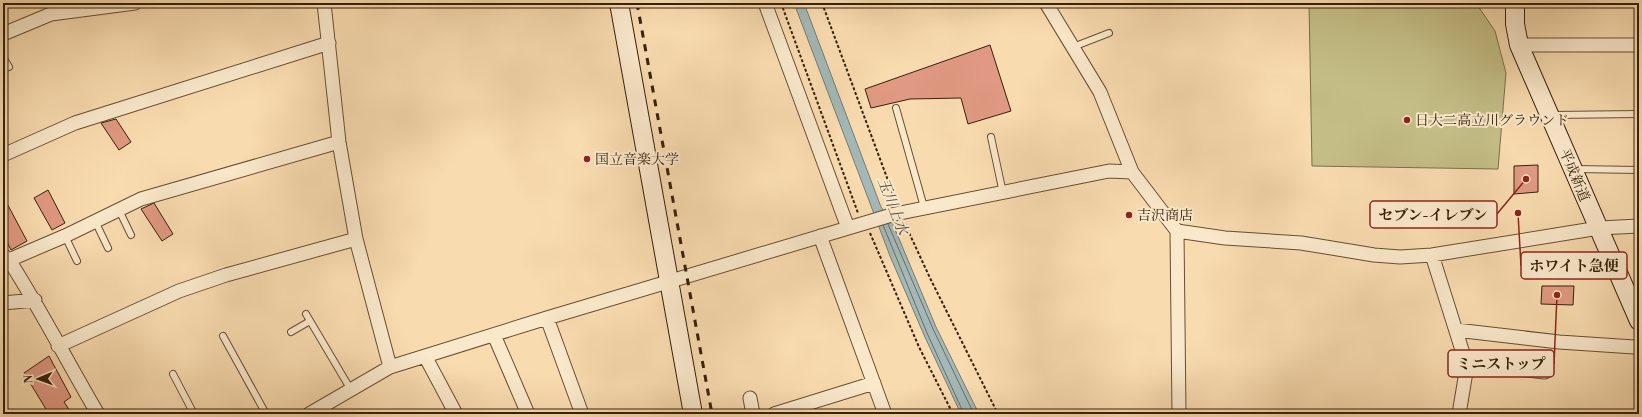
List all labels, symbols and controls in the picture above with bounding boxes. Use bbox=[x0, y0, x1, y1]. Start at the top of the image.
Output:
place label: 日大二高立川グラウンド bbox=[1415, 112, 1569, 130]
marker: 日大二高立川グラウンド bbox=[1402, 115, 1412, 125]
street label: 平成新道 bbox=[1555, 146, 1593, 205]
place label: 国立音楽大学 bbox=[595, 151, 679, 169]
marker: 国立音楽大学 bbox=[582, 154, 592, 164]
water label: 玉川上水 bbox=[873, 175, 913, 239]
callout: セブン-イレブン bbox=[1370, 201, 1497, 228]
text: セブン-イレブン bbox=[1378, 206, 1488, 225]
place label: 吉沢商店 bbox=[1137, 207, 1193, 225]
marker: 吉沢商店 bbox=[1124, 210, 1134, 220]
callout: ホワイト急便 bbox=[1521, 252, 1627, 279]
text: ホワイト急便 bbox=[1529, 257, 1619, 276]
callout: ミニストップ bbox=[1448, 350, 1554, 377]
text: ミニストップ bbox=[1456, 355, 1546, 374]
north arrow bbox=[18, 359, 58, 399]
text: N bbox=[22, 374, 36, 384]

